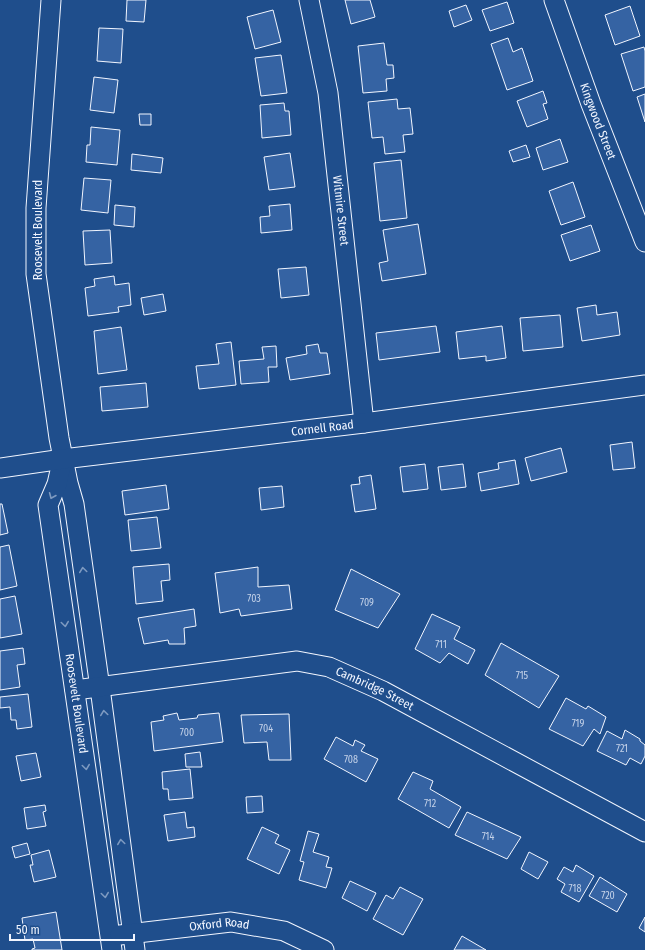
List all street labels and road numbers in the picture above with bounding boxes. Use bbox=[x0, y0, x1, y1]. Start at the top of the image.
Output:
street label: Kingwood Street bbox=[577, 81, 619, 162]
street label: Witmire Street bbox=[330, 175, 352, 246]
street label: Roosevelt Boulevard bbox=[31, 180, 45, 280]
street label: Cornell Road bbox=[291, 417, 354, 439]
street label: Roosevelt Boulevard bbox=[62, 653, 91, 754]
street label: Cambridge Street bbox=[334, 664, 416, 713]
street label: Oxford Road bbox=[188, 915, 250, 934]

